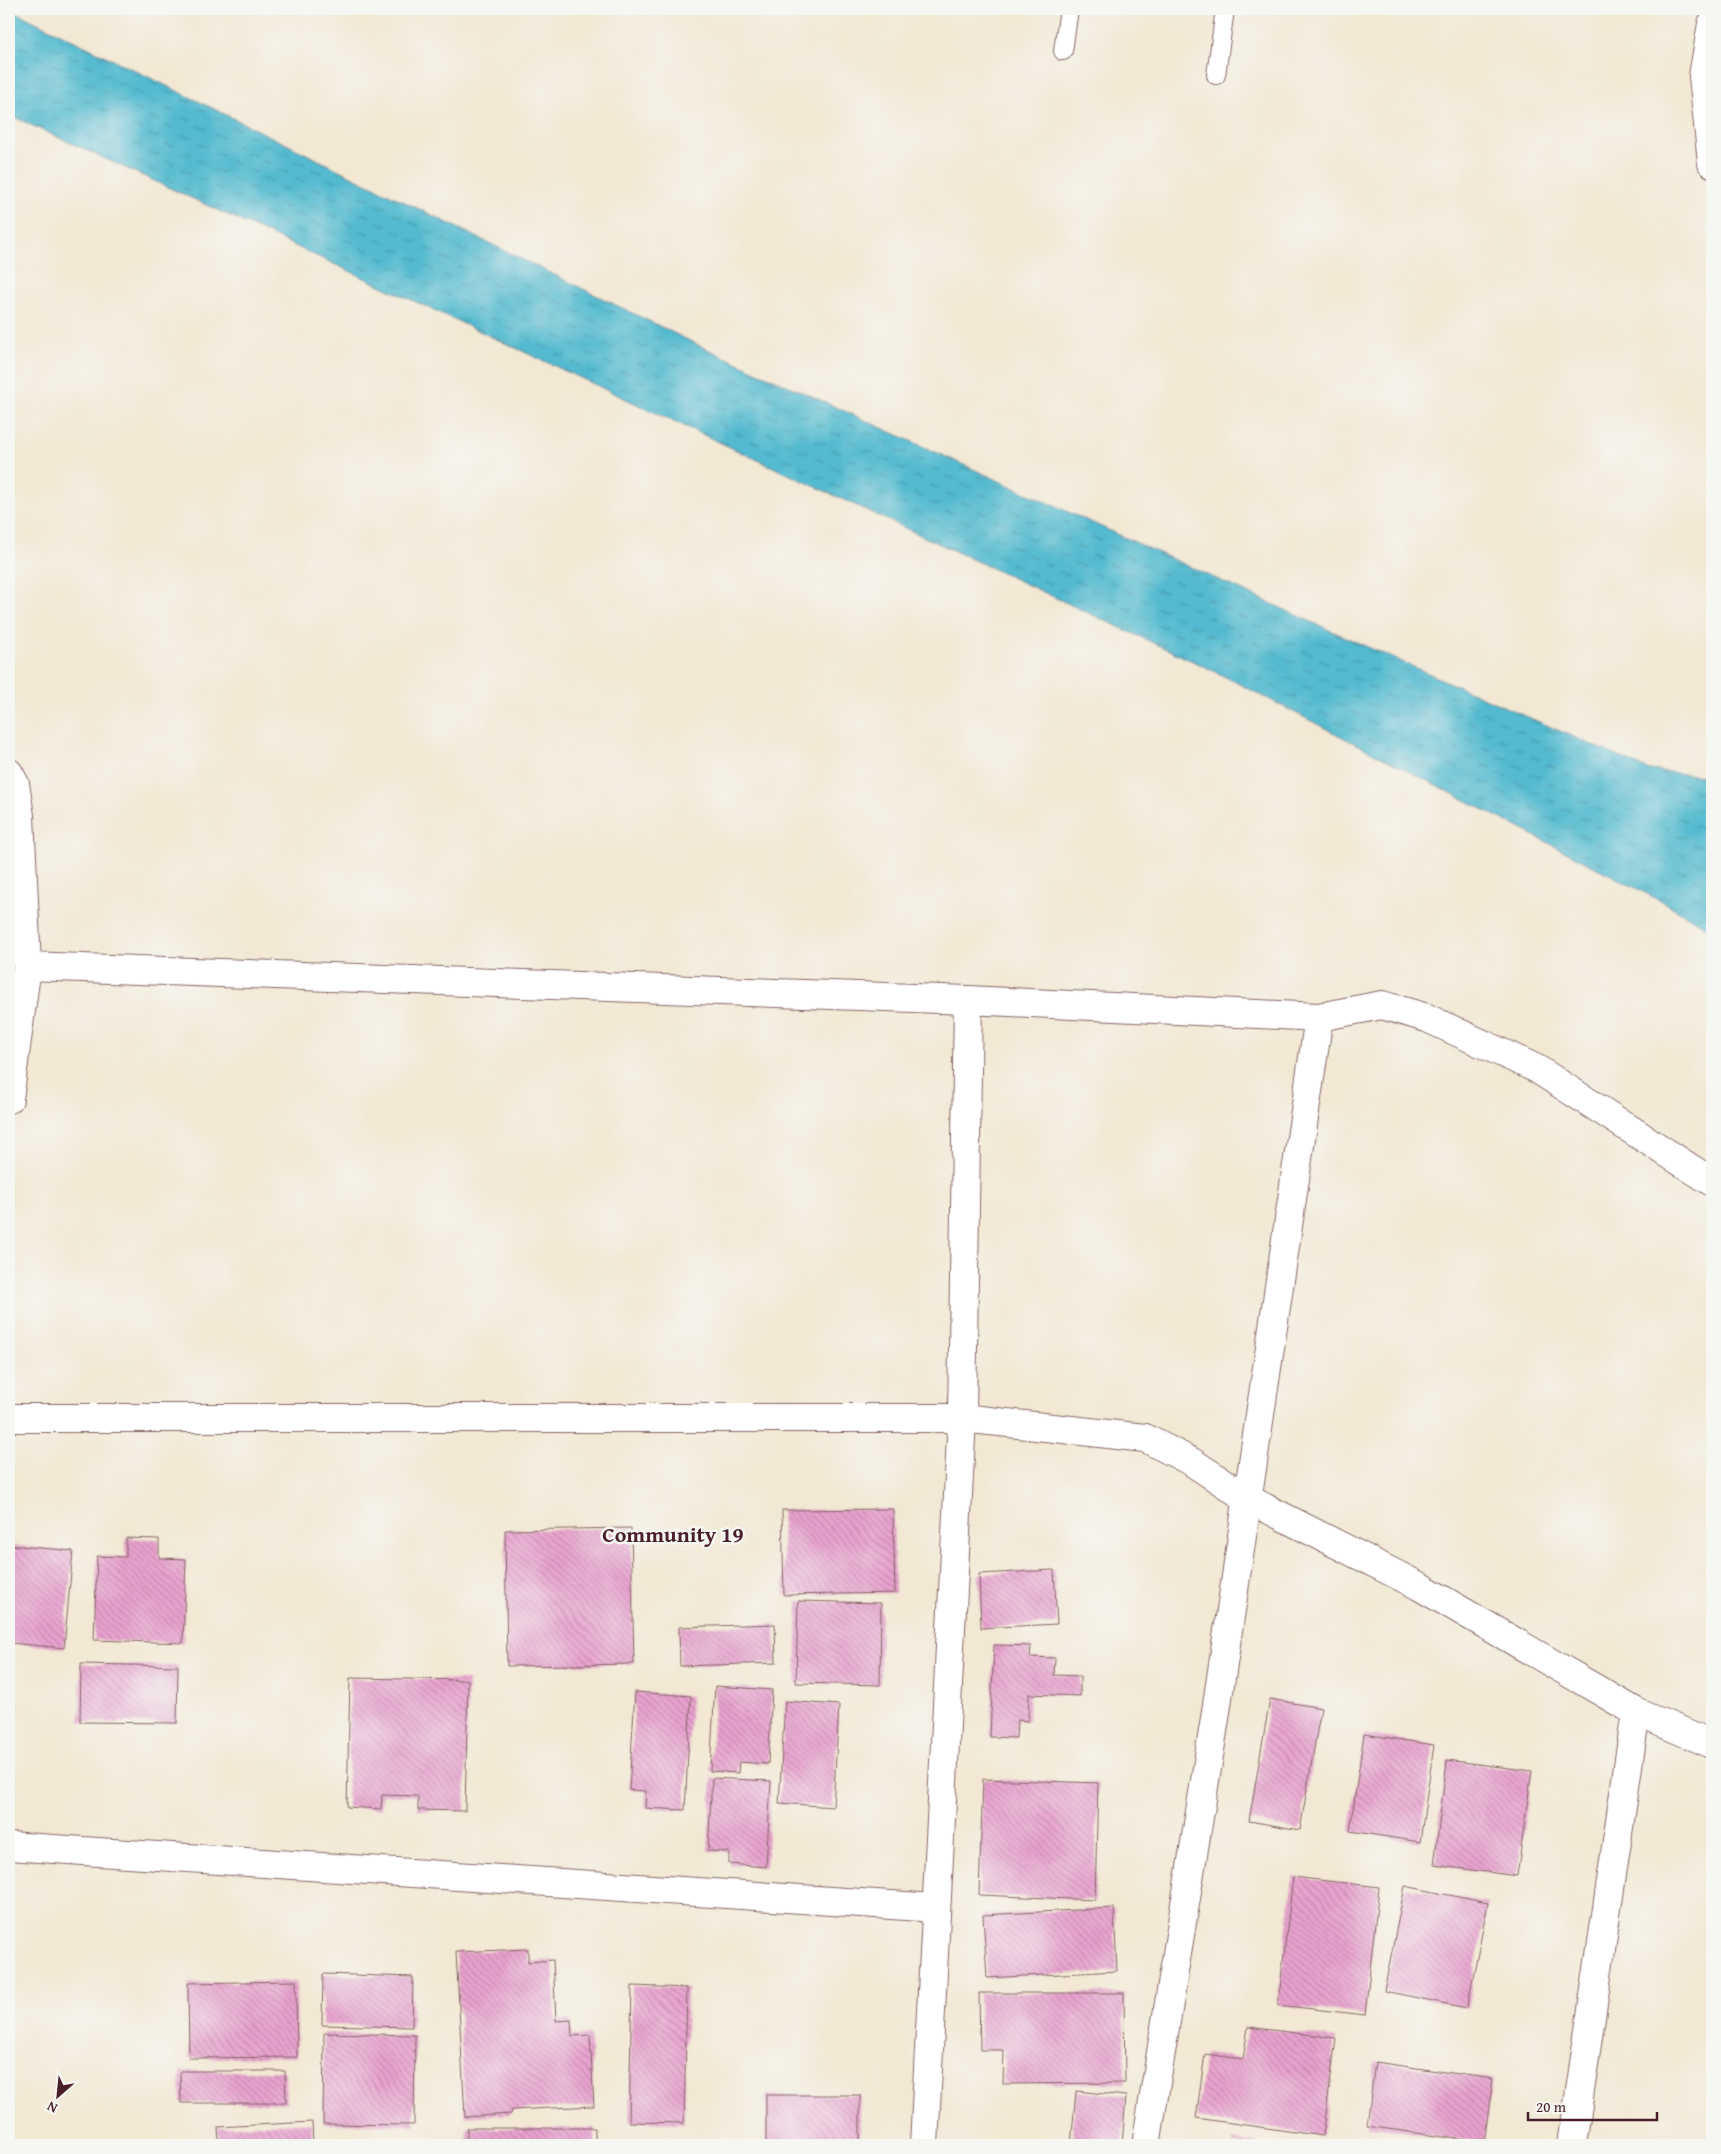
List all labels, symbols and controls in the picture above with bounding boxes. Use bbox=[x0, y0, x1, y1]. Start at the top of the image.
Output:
district label: Community 19 bbox=[602, 1518, 744, 1550]
north arrow bbox=[32, 2072, 82, 2122]
scale bar bbox=[1528, 2089, 1657, 2121]
text: N bbox=[43, 2096, 61, 2119]
text: 20 m bbox=[1536, 2096, 1567, 2117]

